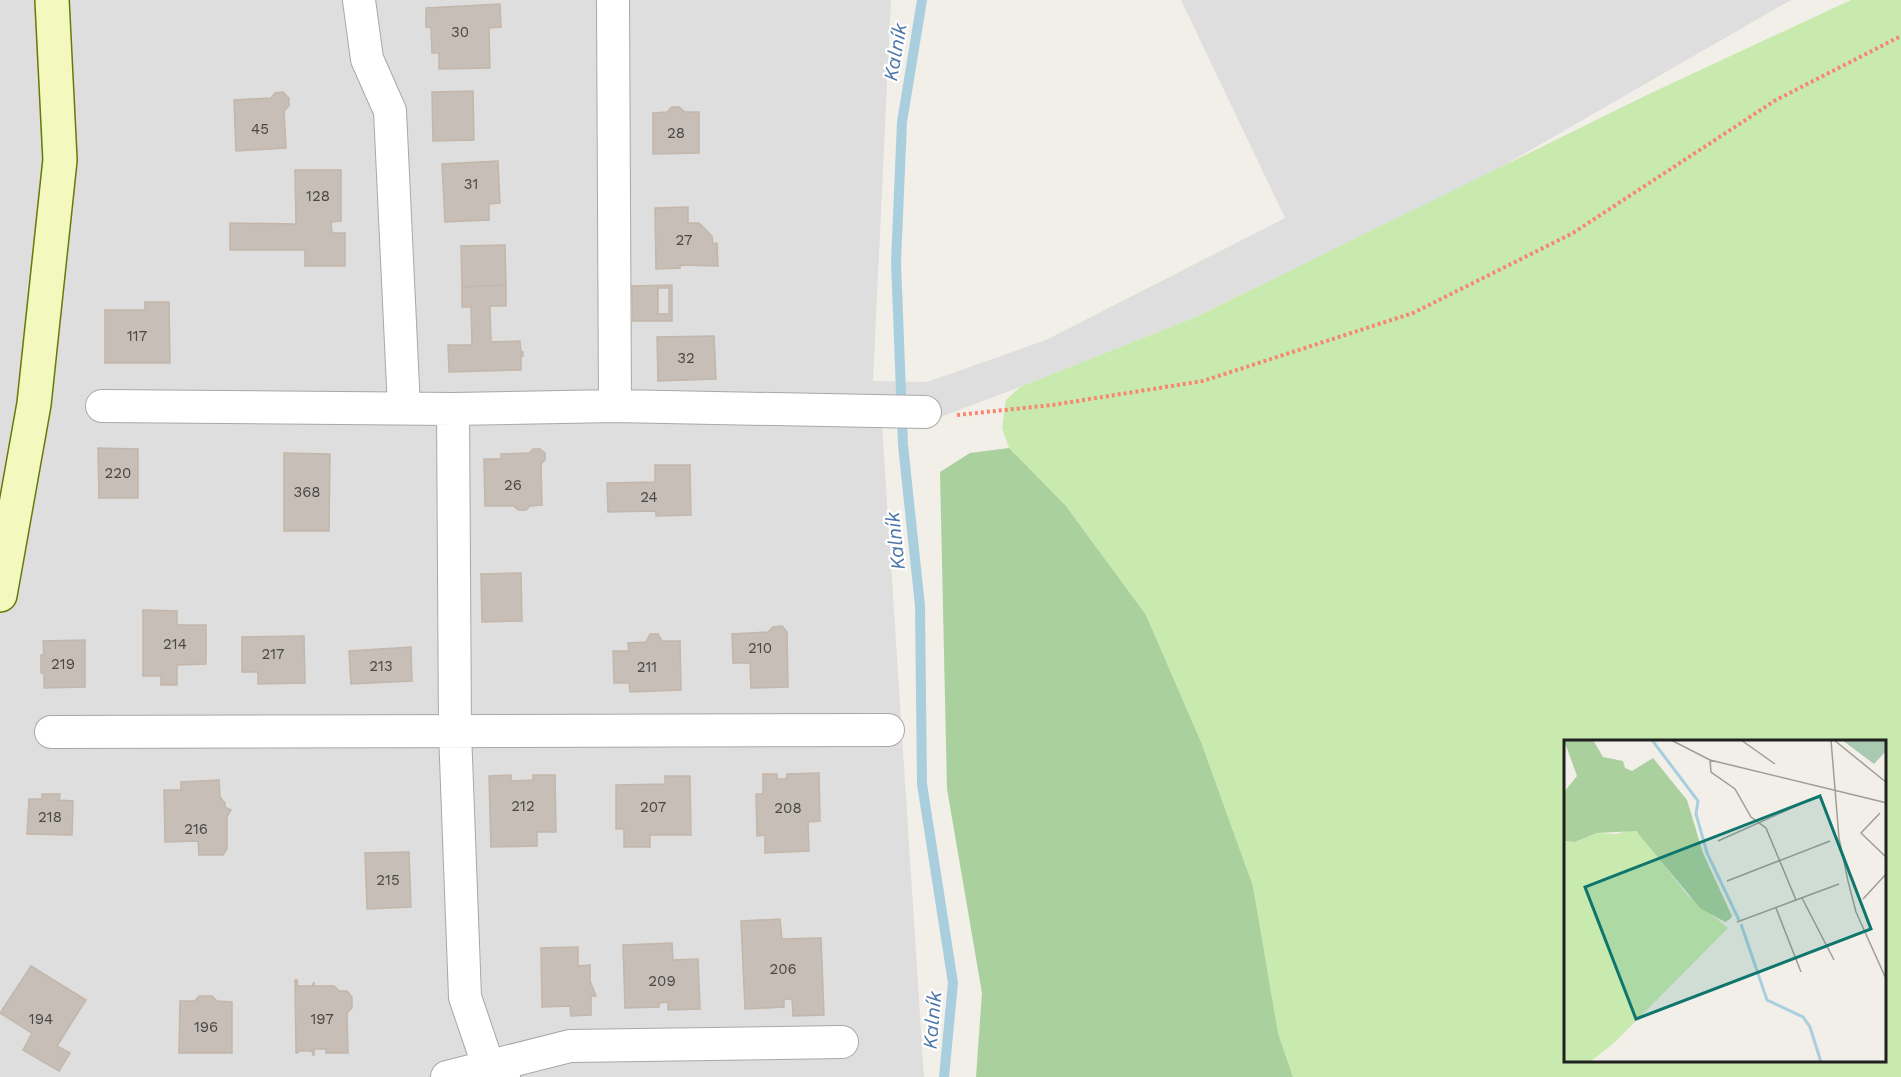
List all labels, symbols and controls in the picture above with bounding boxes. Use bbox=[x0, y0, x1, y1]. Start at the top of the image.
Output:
water label: Kalník bbox=[878, 20, 912, 83]
house number: 30 bbox=[451, 23, 469, 41]
house number: 45 bbox=[251, 120, 269, 138]
house number: 28 bbox=[667, 124, 685, 142]
house number: 31 bbox=[464, 175, 478, 193]
house number: 128 bbox=[306, 187, 330, 205]
house number: 27 bbox=[676, 231, 692, 249]
house number: 117 bbox=[127, 327, 147, 345]
house number: 32 bbox=[677, 349, 695, 367]
house number: 220 bbox=[105, 464, 131, 482]
house number: 26 bbox=[504, 476, 522, 494]
house number: 368 bbox=[293, 483, 321, 501]
house number: 24 bbox=[640, 488, 658, 506]
water label: Kalník bbox=[880, 510, 910, 571]
house number: 214 bbox=[163, 635, 187, 653]
house number: 210 bbox=[748, 639, 772, 657]
house number: 217 bbox=[261, 645, 285, 663]
house number: 219 bbox=[51, 655, 75, 673]
house number: 213 bbox=[369, 657, 393, 675]
house number: 211 bbox=[637, 658, 657, 676]
inset map bbox=[1564, 740, 1886, 1062]
house number: 212 bbox=[511, 797, 535, 815]
house number: 207 bbox=[640, 798, 666, 816]
house number: 208 bbox=[774, 799, 802, 817]
house number: 218 bbox=[38, 808, 62, 826]
house number: 216 bbox=[184, 820, 208, 838]
house number: 215 bbox=[376, 871, 400, 889]
house number: 206 bbox=[769, 960, 797, 978]
house number: 209 bbox=[648, 972, 676, 990]
water label: Kalník bbox=[918, 989, 947, 1050]
house number: 194 bbox=[29, 1010, 53, 1028]
house number: 197 bbox=[310, 1010, 334, 1028]
house number: 196 bbox=[194, 1018, 218, 1036]

